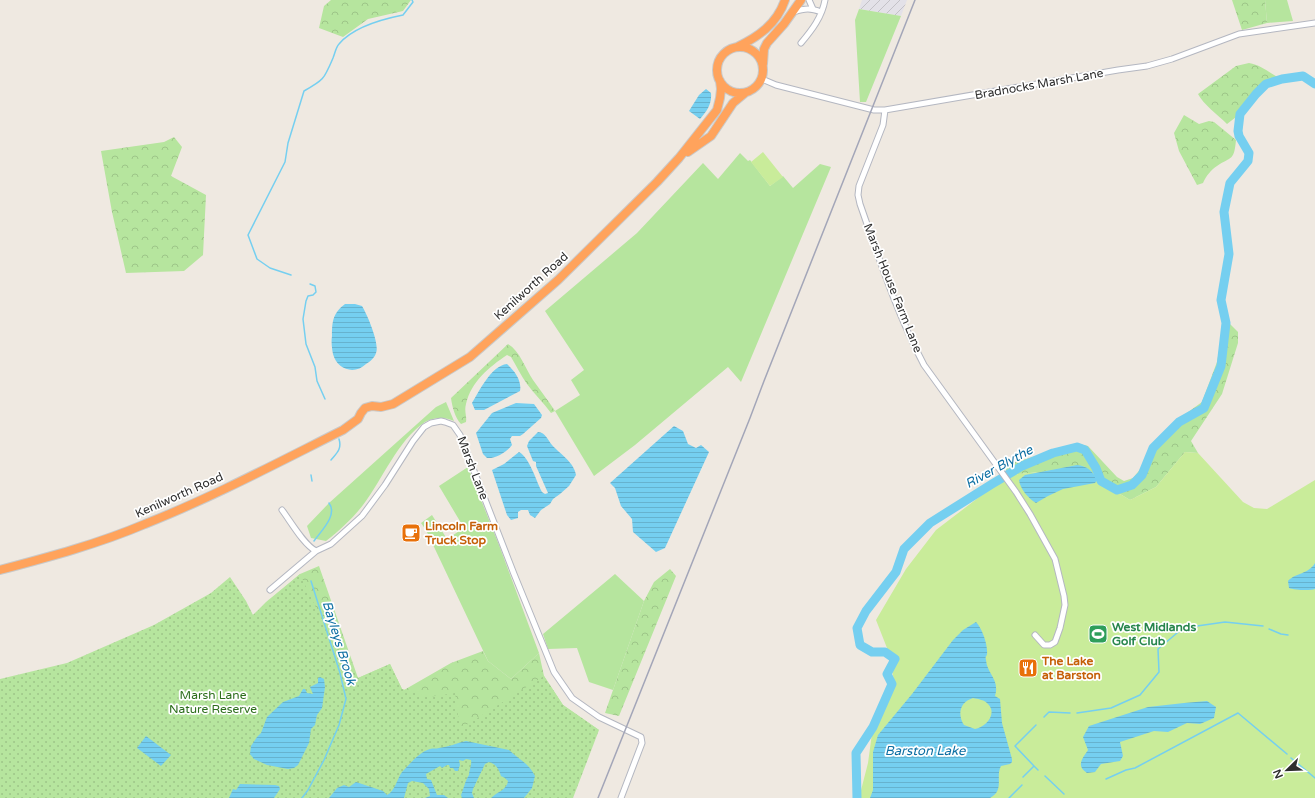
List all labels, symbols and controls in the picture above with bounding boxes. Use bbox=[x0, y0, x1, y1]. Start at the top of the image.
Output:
street label: Bradnocks Marsh Lane bbox=[974, 66, 1105, 102]
street label: Marsh House Farm Lane bbox=[861, 221, 925, 355]
street label: Kenilworth Road bbox=[491, 249, 571, 323]
street label: Marsh Lane bbox=[454, 434, 492, 502]
water label: River Blythe bbox=[962, 442, 1036, 492]
street label: Kenilworth Road bbox=[133, 469, 225, 521]
place label: Lincoln Farm Truck Stop bbox=[424, 519, 498, 548]
cafe icon: Lincoln Farm Truck Stop bbox=[400, 522, 422, 544]
water label: Bayleys Brook bbox=[319, 599, 360, 688]
place label: West Midlands Golf Club bbox=[1112, 620, 1196, 648]
sports icon: West Midlands Golf Club bbox=[1087, 623, 1109, 645]
place label: The Lake at Barston bbox=[1041, 654, 1101, 682]
restaurant icon: The Lake at Barston bbox=[1017, 657, 1039, 679]
park label: Marsh Lane Nature Reserve bbox=[169, 688, 257, 716]
water label: Barston Lake bbox=[885, 743, 966, 759]
north arrow bbox=[1267, 750, 1307, 790]
text: N bbox=[1271, 767, 1286, 780]

